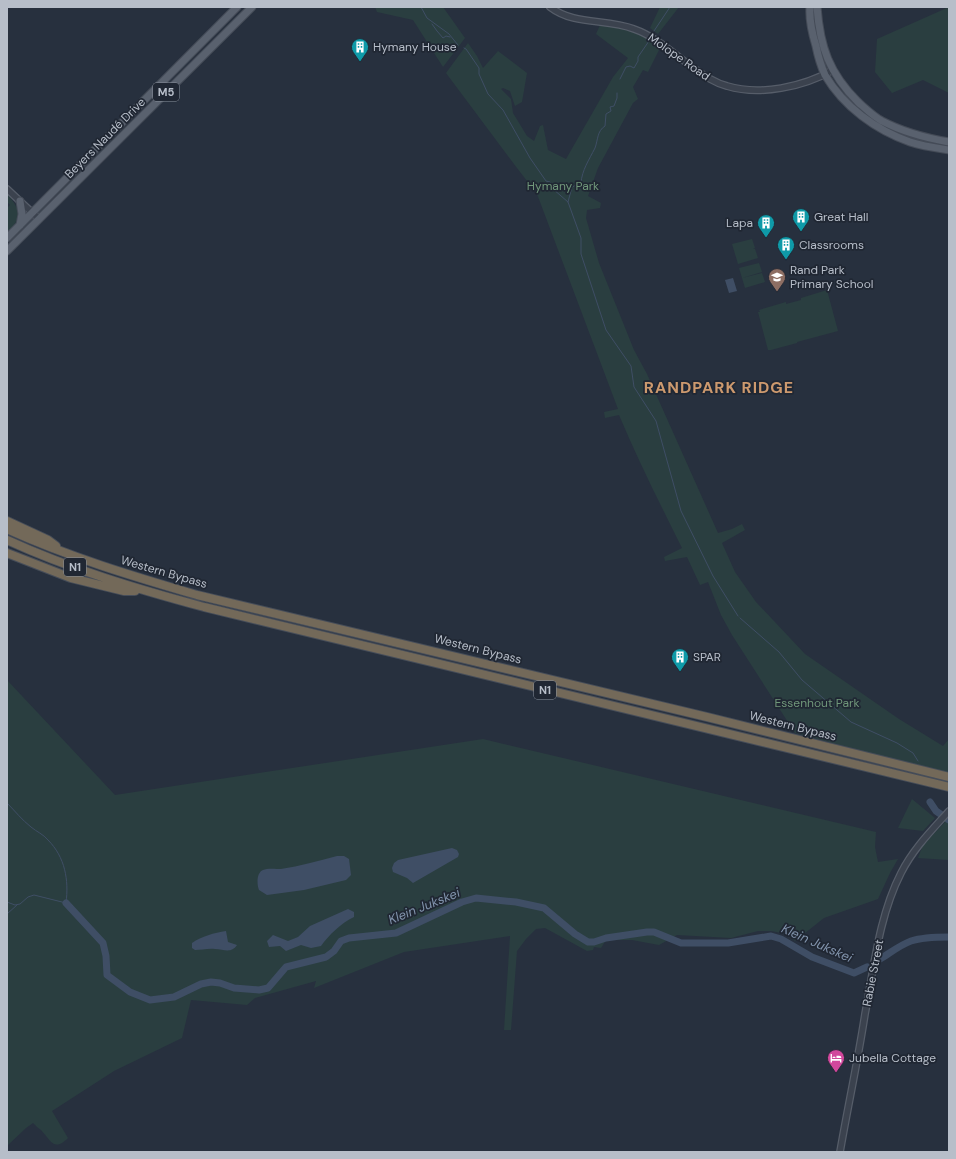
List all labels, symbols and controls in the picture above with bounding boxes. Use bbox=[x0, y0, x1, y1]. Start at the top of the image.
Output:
street label: Molope Road bbox=[645, 30, 713, 84]
building icon: Hymany House bbox=[350, 37, 370, 62]
place label: Hymany House bbox=[373, 39, 457, 55]
road number: M5 bbox=[153, 83, 179, 101]
street label: Beyers Naudé Drive bbox=[61, 94, 149, 182]
park label: Hymany Park bbox=[527, 178, 599, 194]
building icon: Great Hall bbox=[791, 207, 811, 232]
place label: Great Hall bbox=[814, 209, 868, 225]
building icon: Lapa bbox=[756, 213, 776, 238]
place label: Lapa bbox=[726, 215, 753, 231]
building icon: Classrooms bbox=[776, 235, 796, 260]
place label: Classrooms bbox=[799, 237, 864, 253]
place label: Rand Park Primary School bbox=[790, 262, 873, 292]
school or university icon: Rand Park Primary School bbox=[767, 267, 787, 292]
district label: RANDPARK RIDGE bbox=[644, 377, 794, 398]
street label: Western Bypass bbox=[119, 552, 209, 592]
road number: N1 bbox=[64, 558, 86, 576]
street label: Western Bypass bbox=[433, 630, 523, 668]
building icon: SPAR bbox=[670, 647, 690, 672]
place label: SPAR bbox=[693, 649, 721, 665]
road number: N1 bbox=[534, 681, 556, 699]
park label: Essenhout Park bbox=[774, 695, 860, 711]
street label: Western Bypass bbox=[748, 707, 838, 745]
water label: Klein Jukskei bbox=[386, 884, 463, 928]
water label: Klein Jukskei bbox=[779, 920, 856, 967]
street label: Rabie Street bbox=[859, 938, 887, 1008]
hotel icon: Jubella Cottage bbox=[826, 1048, 846, 1073]
place label: Jubella Cottage bbox=[849, 1050, 936, 1066]

